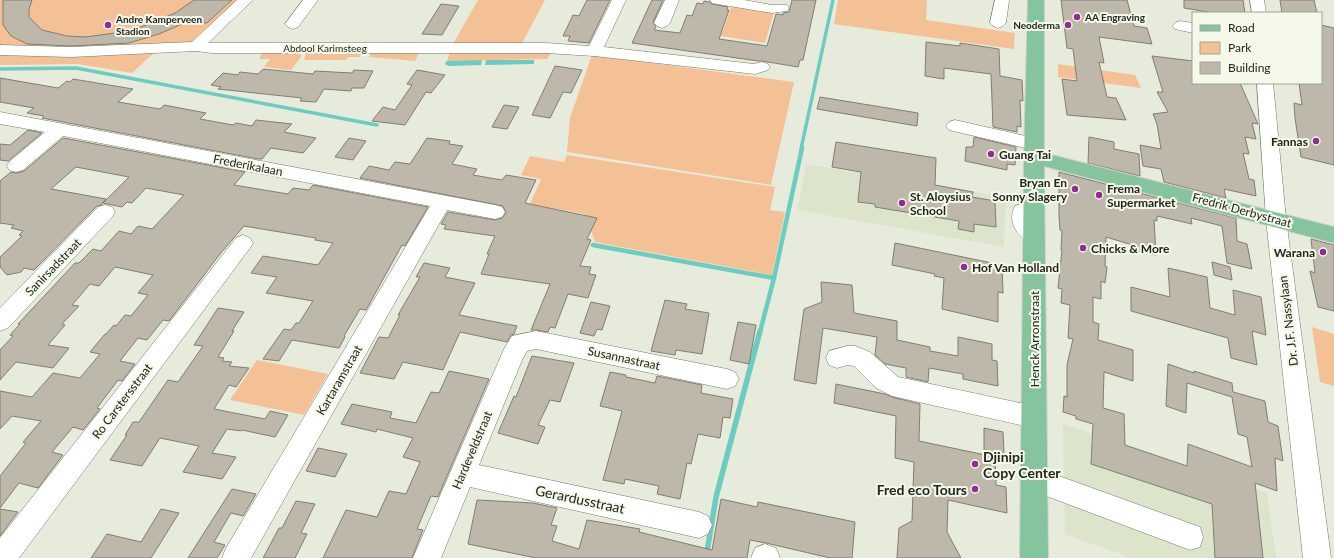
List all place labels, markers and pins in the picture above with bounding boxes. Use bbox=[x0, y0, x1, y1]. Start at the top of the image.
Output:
place label: AA Engraving bbox=[1084, 11, 1146, 23]
marker: AA Engraving bbox=[1072, 12, 1082, 22]
place label: Andre Kamperveen Stadion bbox=[115, 13, 202, 37]
place label: Neoderma bbox=[1013, 19, 1060, 31]
marker: Andre Kamperveen Stadion bbox=[103, 20, 113, 30]
marker: Neoderma bbox=[1063, 20, 1073, 30]
place label: Fannas bbox=[1271, 134, 1308, 149]
marker: Fannas bbox=[1311, 136, 1321, 146]
place label: Guang Tai bbox=[999, 147, 1051, 162]
marker: Guang Tai bbox=[986, 149, 996, 159]
place label: Bryan En Sonny Slagery bbox=[992, 175, 1068, 204]
place label: Frema Supermarket bbox=[1107, 181, 1176, 210]
marker: Bryan En Sonny Slagery bbox=[1070, 184, 1080, 194]
place label: St. Aloysius School bbox=[910, 189, 971, 218]
marker: Frema Supermarket bbox=[1094, 190, 1104, 200]
marker: St. Aloysius School bbox=[897, 198, 907, 208]
place label: Chicks & More bbox=[1091, 241, 1170, 256]
marker: Chicks & More bbox=[1078, 243, 1088, 253]
place label: Warana bbox=[1274, 245, 1315, 260]
marker: Warana bbox=[1318, 247, 1328, 257]
place label: Hof Van Holland bbox=[972, 260, 1059, 275]
marker: Hof Van Holland bbox=[959, 262, 969, 272]
place label: Djinipi Copy Center bbox=[983, 448, 1061, 481]
marker: Djinipi Copy Center bbox=[970, 459, 980, 469]
place label: Fred eco Tours bbox=[877, 481, 967, 498]
marker: Fred eco Tours bbox=[970, 484, 980, 494]

